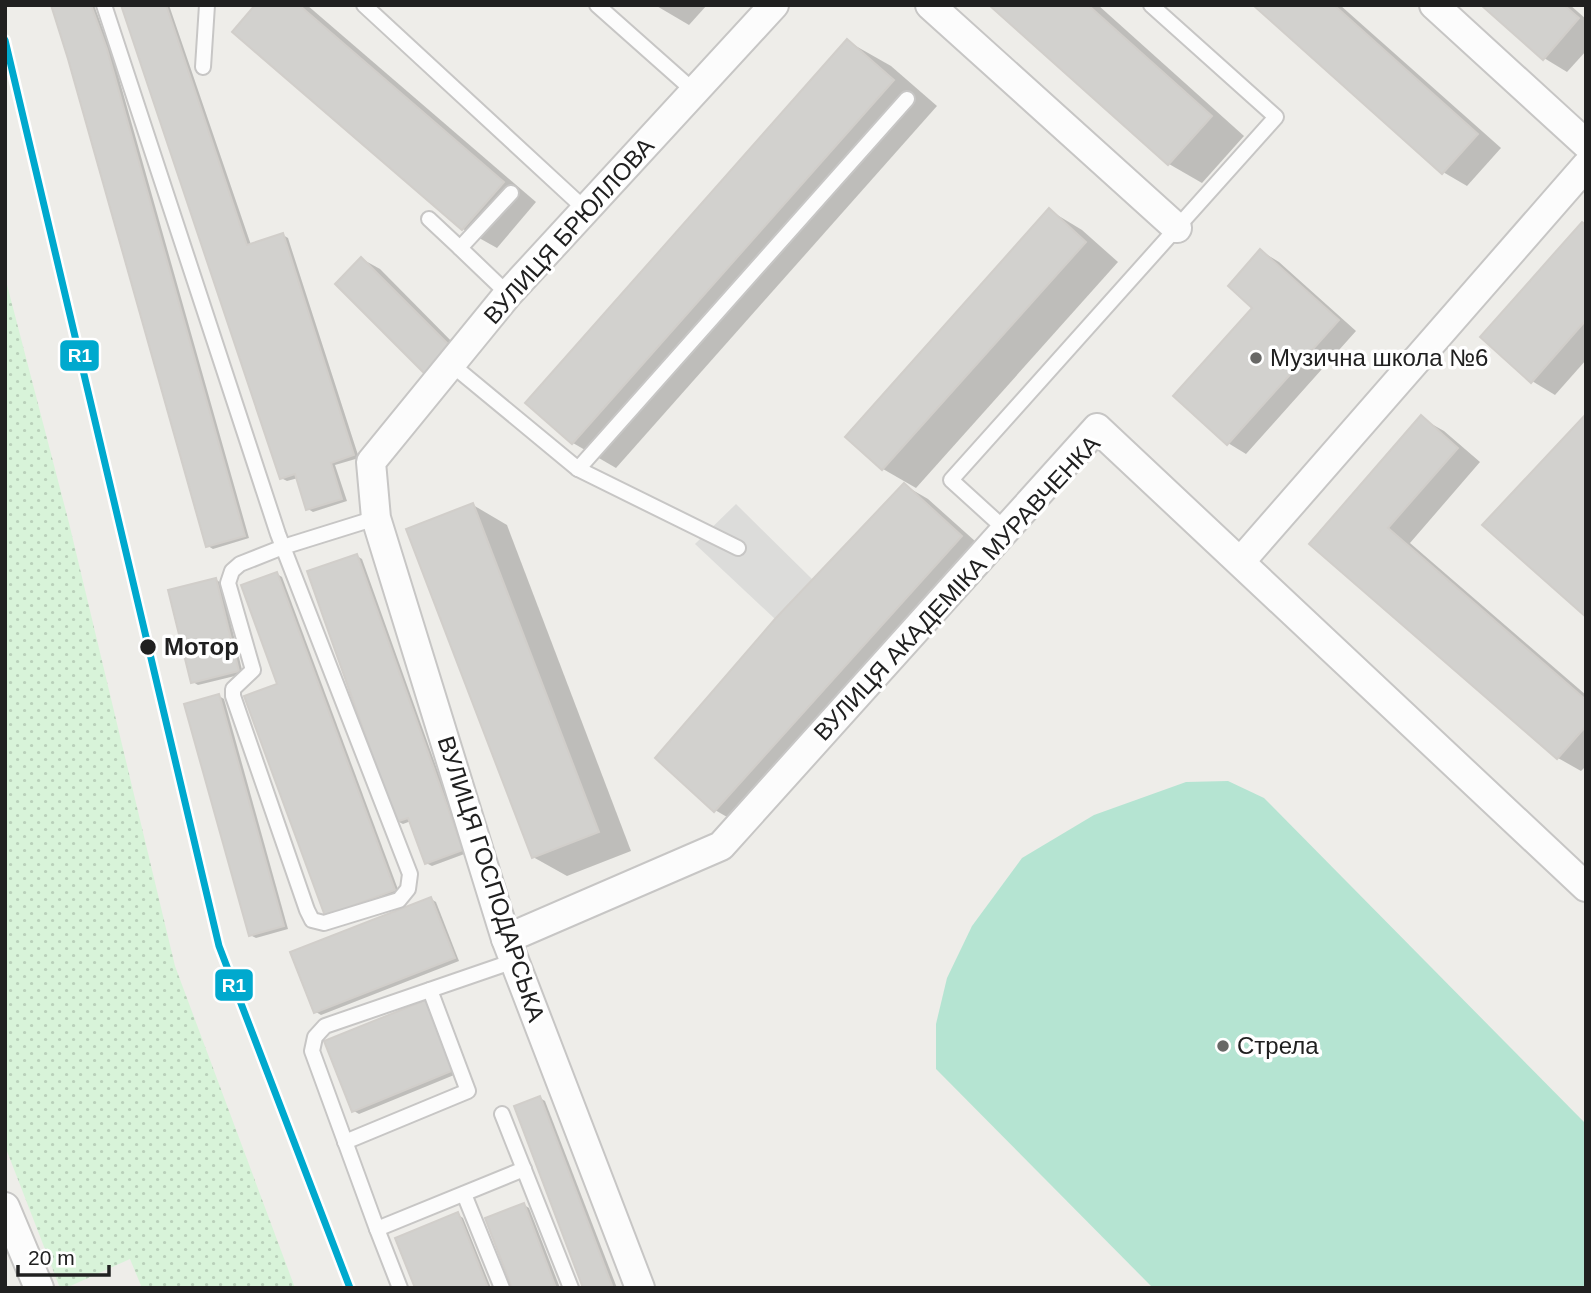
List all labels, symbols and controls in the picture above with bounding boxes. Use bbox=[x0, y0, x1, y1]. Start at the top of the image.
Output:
street label: ВУЛИЦЯ БРЮЛЛОВА bbox=[478, 132, 659, 329]
line badge: R1 bbox=[59, 339, 100, 372]
place label: Музична школа №6 bbox=[1270, 344, 1488, 371]
text: R1 bbox=[68, 345, 93, 366]
marker: Музична школа №6 bbox=[1248, 350, 1264, 366]
street label: ВУЛИЦЯ АКАДЕМІКА МУРАВЧЕНКА bbox=[808, 430, 1105, 746]
place label: Мотор bbox=[164, 633, 239, 660]
marker: Мотор bbox=[138, 637, 158, 657]
street label: ВУЛИЦЯ ГОСПОДАРСЬКА bbox=[433, 733, 550, 1025]
line badge: R1 bbox=[214, 968, 254, 1002]
text: R1 bbox=[222, 975, 247, 996]
place label: Стрела bbox=[1237, 1032, 1319, 1059]
marker: Стрела bbox=[1215, 1038, 1231, 1054]
scale bar bbox=[18, 1234, 108, 1278]
text: 20 m bbox=[28, 1246, 75, 1269]

